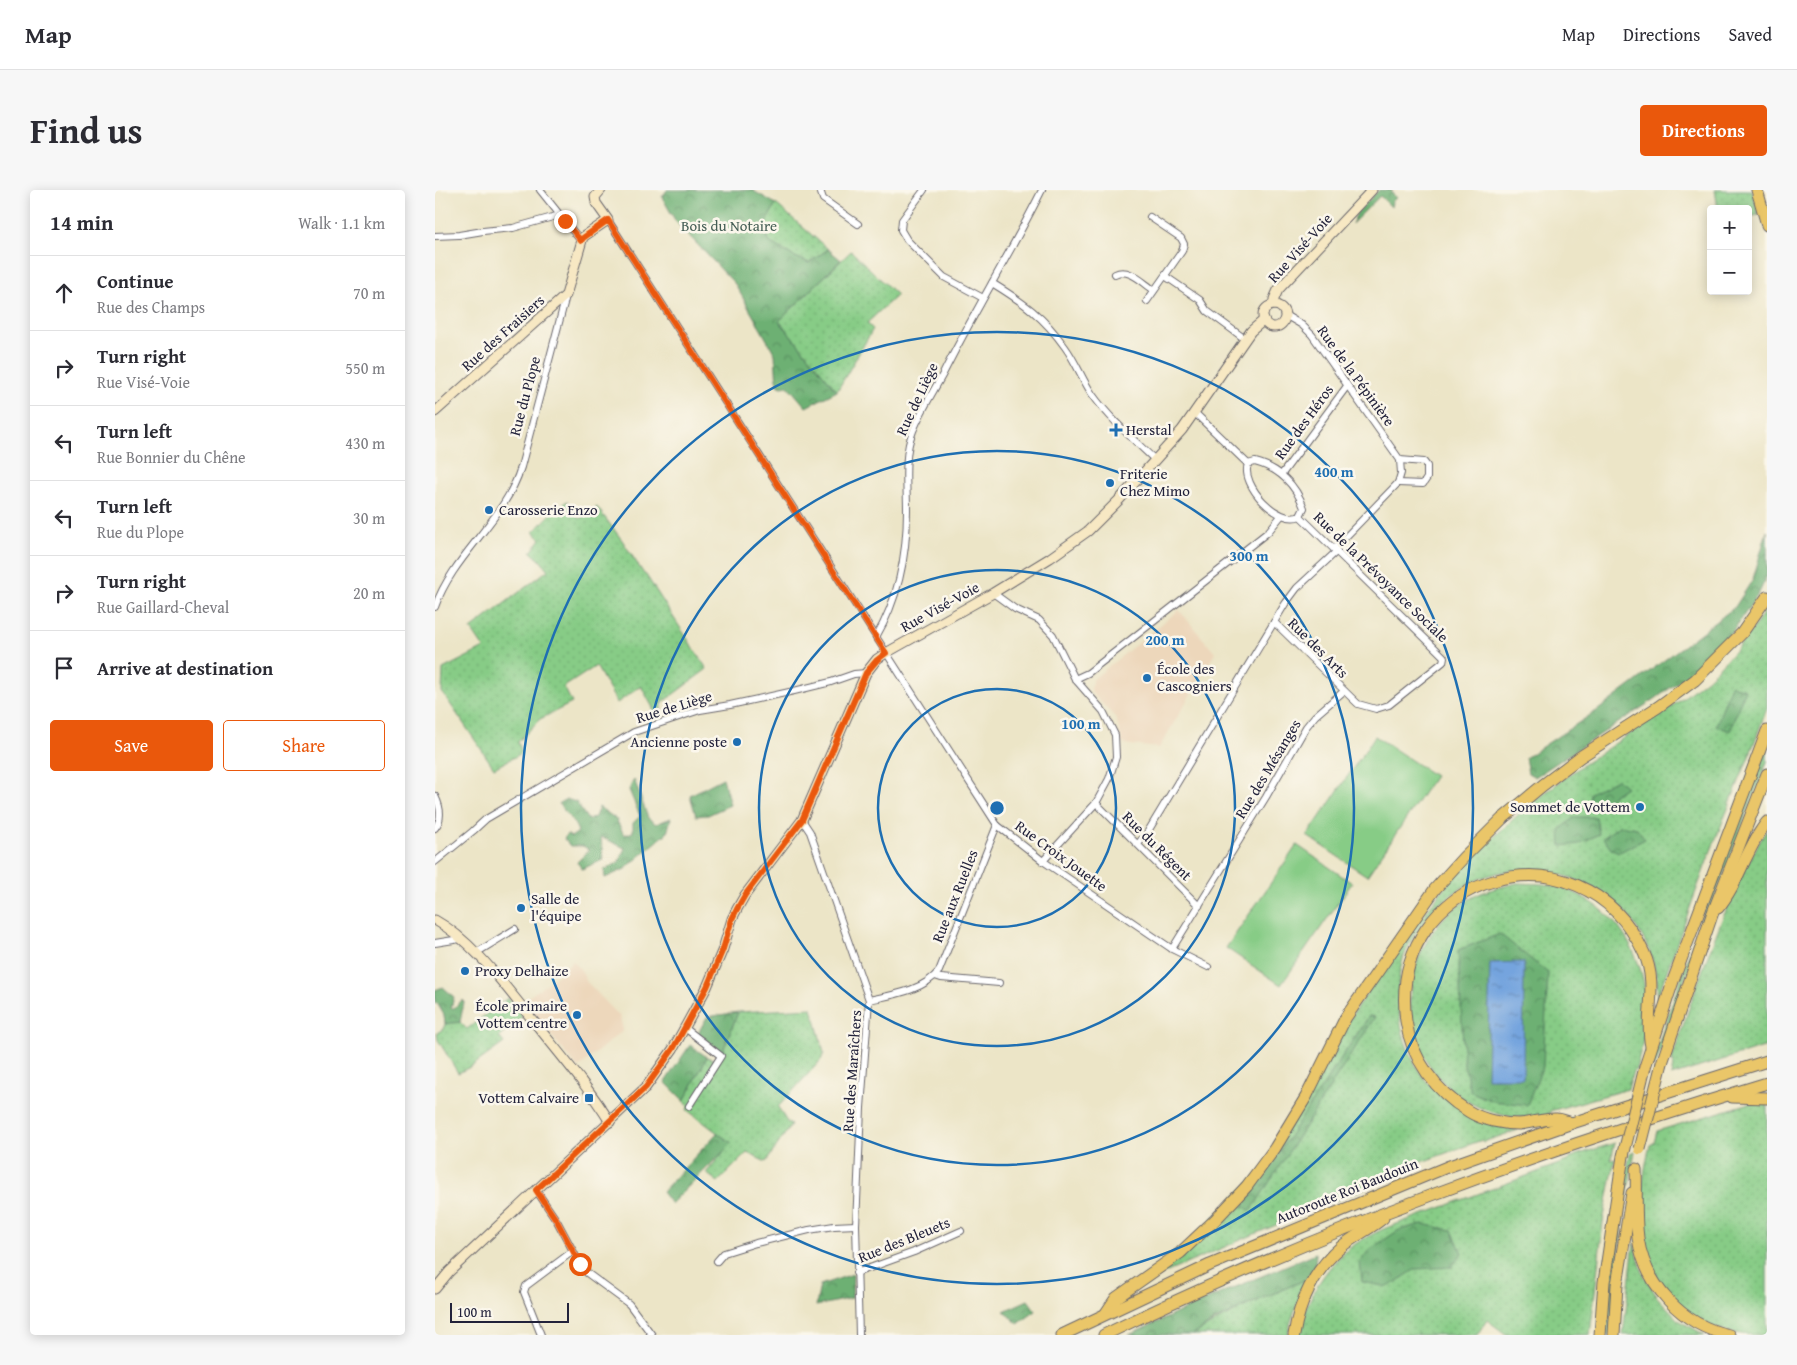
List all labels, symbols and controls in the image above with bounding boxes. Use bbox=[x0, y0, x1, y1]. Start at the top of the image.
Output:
text: Map bbox=[25, 17, 72, 52]
text: Map bbox=[1562, 21, 1595, 48]
text: Directions bbox=[1623, 21, 1700, 48]
text: Saved bbox=[1728, 21, 1772, 48]
text: Find us bbox=[30, 105, 143, 156]
button: Directions bbox=[1640, 105, 1767, 156]
map controls bbox=[1707, 205, 1752, 295]
button: + bbox=[1707, 205, 1752, 250]
text: 14 min bbox=[50, 207, 113, 238]
street label: Rue Visé-Voie bbox=[1263, 208, 1337, 287]
route end bbox=[554, 210, 577, 233]
text: Walk · 1.1 km bbox=[298, 211, 385, 235]
park label: Bois du Notaire bbox=[681, 215, 777, 236]
button: − bbox=[1707, 250, 1752, 295]
text: Continue bbox=[97, 267, 174, 295]
icon: ahead bbox=[50, 279, 78, 307]
text: 70 m bbox=[353, 281, 385, 305]
street label: Rue des Fraisiers bbox=[456, 290, 549, 376]
text: Rue des Champs bbox=[97, 295, 205, 319]
street label: Rue de la Pépinière bbox=[1313, 321, 1400, 430]
text: Turn right bbox=[97, 342, 186, 370]
icon: right bbox=[50, 354, 78, 382]
street label: Rue du Plope bbox=[504, 354, 545, 438]
text: 550 m bbox=[345, 356, 385, 380]
street label: Rue de Liège bbox=[890, 359, 943, 439]
text: Rue Visé-Voie bbox=[97, 370, 190, 394]
street label: Rue des Héros bbox=[1269, 380, 1338, 463]
text: Turn left bbox=[97, 417, 172, 445]
place label: Herstal bbox=[1126, 419, 1172, 440]
marker: Herstal bbox=[1110, 424, 1122, 436]
icon: left bbox=[50, 429, 78, 457]
text: 430 m bbox=[345, 431, 385, 455]
text: Rue Bonnier du Chêne bbox=[97, 445, 246, 469]
text: 400 m bbox=[1314, 461, 1354, 482]
place label: Friterie Chez Mimo bbox=[1120, 463, 1190, 501]
marker: Friterie Chez Mimo bbox=[1104, 477, 1116, 489]
text: Turn left bbox=[97, 492, 172, 520]
place label: Carosserie Enzo bbox=[499, 499, 598, 520]
icon: left bbox=[50, 504, 78, 532]
marker: Carosserie Enzo bbox=[483, 504, 495, 516]
text: 30 m bbox=[353, 506, 385, 530]
street label: Rue de la Prévoyance Sociale bbox=[1309, 507, 1453, 647]
text: Rue du Plope bbox=[97, 520, 184, 544]
text: 300 m bbox=[1229, 545, 1269, 566]
text: Turn right bbox=[97, 567, 186, 595]
street label: Rue Visé-Voie bbox=[897, 576, 983, 637]
icon: right bbox=[50, 579, 78, 607]
text: 20 m bbox=[353, 581, 385, 605]
text: Rue Gaillard-Cheval bbox=[97, 595, 229, 619]
street label: Rue des Arts bbox=[1283, 613, 1353, 683]
text: 200 m bbox=[1145, 629, 1185, 650]
icon: arrive bbox=[50, 654, 78, 682]
text: Arrive at destination bbox=[97, 654, 273, 682]
place label: École des Cascogniers bbox=[1157, 658, 1232, 696]
marker: École des Cascogniers bbox=[1141, 672, 1153, 684]
street label: Rue de Liège bbox=[633, 685, 714, 728]
text: 100 m bbox=[1061, 713, 1101, 734]
street label: Rue des Mésanges bbox=[1230, 715, 1306, 822]
button: Save bbox=[50, 720, 213, 771]
button: Share bbox=[223, 720, 385, 771]
place label: Ancienne poste bbox=[630, 731, 727, 752]
marker: Ancienne poste bbox=[731, 736, 743, 748]
place label: Sommet de Vottem bbox=[1510, 796, 1631, 817]
centre of rings bbox=[988, 799, 1006, 817]
marker: Sommet de Vottem bbox=[1634, 801, 1646, 813]
street label: Rue du Régent bbox=[1118, 806, 1197, 886]
street label: Rue Croix Jouette bbox=[1011, 815, 1112, 896]
street label: Rue aux Ruelles bbox=[926, 846, 983, 945]
place label: Salle de l'équipe bbox=[531, 888, 581, 926]
marker: Salle de l'équipe bbox=[515, 902, 527, 914]
place label: Proxy Delhaize bbox=[475, 960, 568, 981]
marker: Proxy Delhaize bbox=[459, 965, 471, 977]
place label: École primaire Vottem centre bbox=[476, 995, 567, 1033]
marker: École primaire Vottem centre bbox=[571, 1009, 583, 1021]
street label: Rue des Maraîchers bbox=[837, 1009, 866, 1133]
place label: Vottem Calvaire bbox=[478, 1087, 579, 1108]
marker: Vottem Calvaire bbox=[583, 1092, 595, 1104]
street label: Autoroute Roi Baudouin bbox=[1273, 1152, 1421, 1229]
street label: Rue des Bleuets bbox=[855, 1212, 953, 1268]
route start bbox=[569, 1253, 592, 1276]
scale bar bbox=[450, 1300, 569, 1323]
text: 100 m bbox=[457, 1302, 492, 1322]

